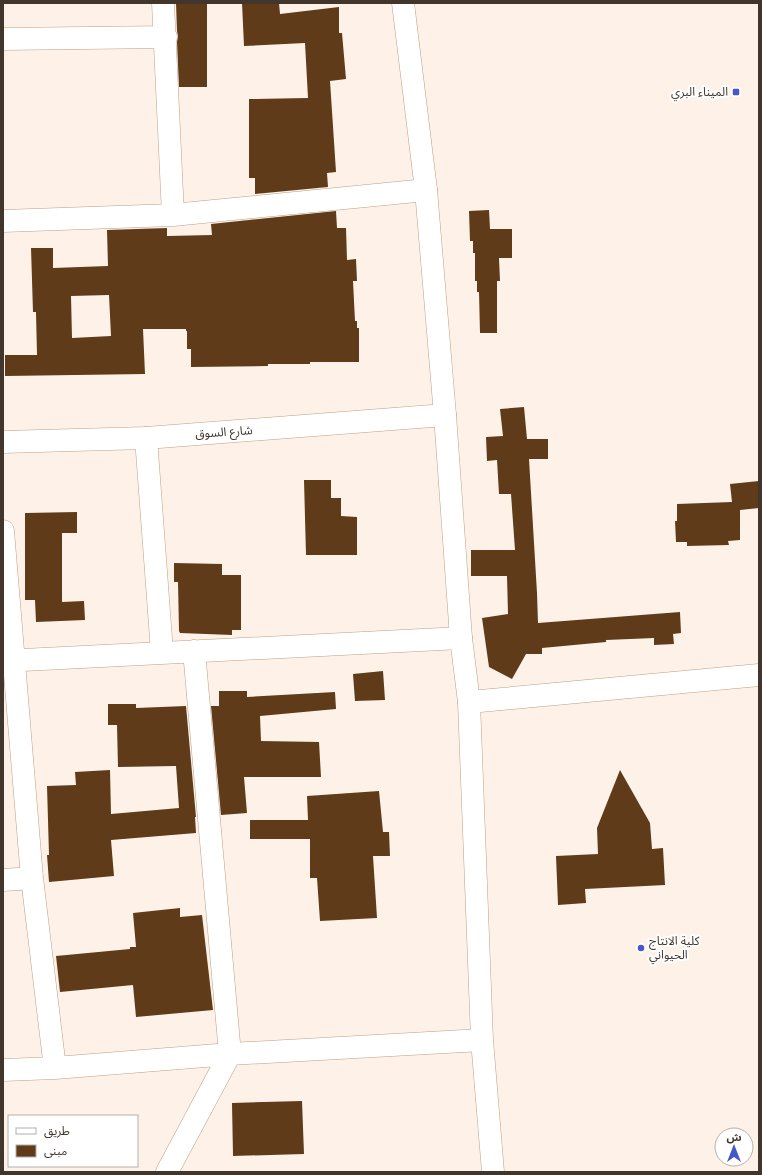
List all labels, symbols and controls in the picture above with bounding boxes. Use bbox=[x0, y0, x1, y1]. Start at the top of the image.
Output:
place label: الميناء البري bbox=[671, 84, 728, 102]
marker: الميناء البري bbox=[731, 87, 741, 97]
street label: شارع السوق bbox=[195, 422, 253, 443]
place label: كلية الانتاج الحيواني bbox=[649, 933, 701, 965]
marker: كلية الانتاج الحيواني bbox=[636, 943, 646, 953]
legend bbox=[8, 1115, 138, 1167]
text: طريق bbox=[44, 1123, 70, 1139]
north arrow bbox=[714, 1127, 754, 1167]
text: ش bbox=[726, 1130, 742, 1144]
text: مبنى bbox=[44, 1143, 67, 1158]

